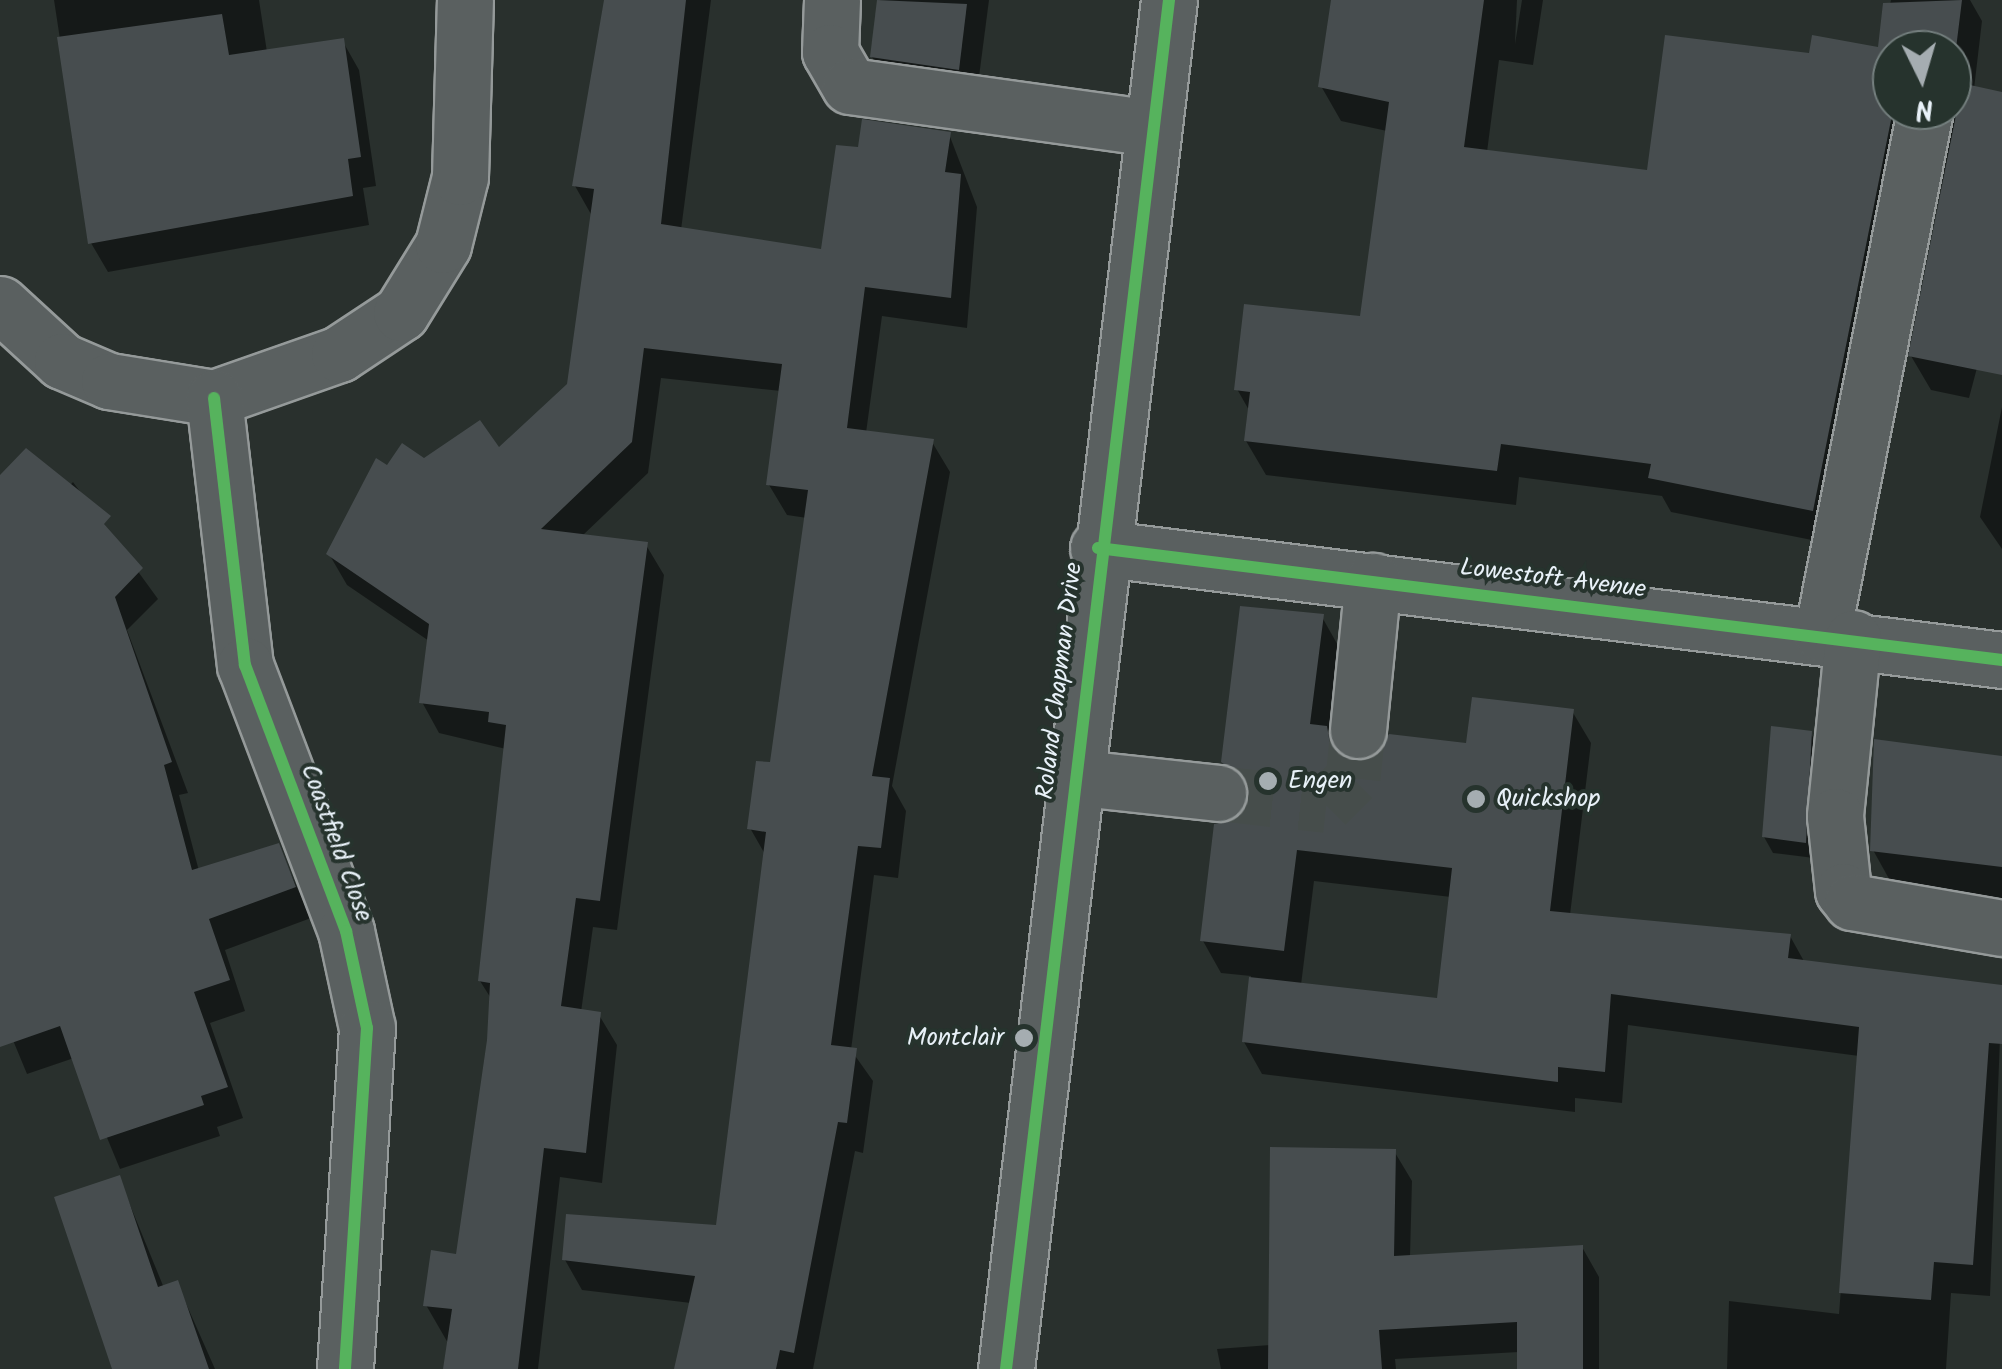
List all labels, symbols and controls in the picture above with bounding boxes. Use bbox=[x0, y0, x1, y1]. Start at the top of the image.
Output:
north arrow bbox=[1872, 30, 1972, 130]
text: N bbox=[1914, 85, 1935, 132]
street label: Lowestoft Avenue bbox=[1458, 553, 1648, 605]
street label: Roland Chapman Drive bbox=[1031, 561, 1089, 801]
street label: Coastfield Close bbox=[294, 760, 378, 926]
place label: Engen bbox=[1288, 766, 1352, 796]
marker: Engen bbox=[1257, 770, 1279, 792]
place label: Quickshop bbox=[1496, 784, 1600, 814]
marker: Quickshop bbox=[1465, 788, 1487, 810]
place label: Montclair bbox=[907, 1023, 1004, 1053]
marker: Montclair bbox=[1013, 1027, 1035, 1049]

